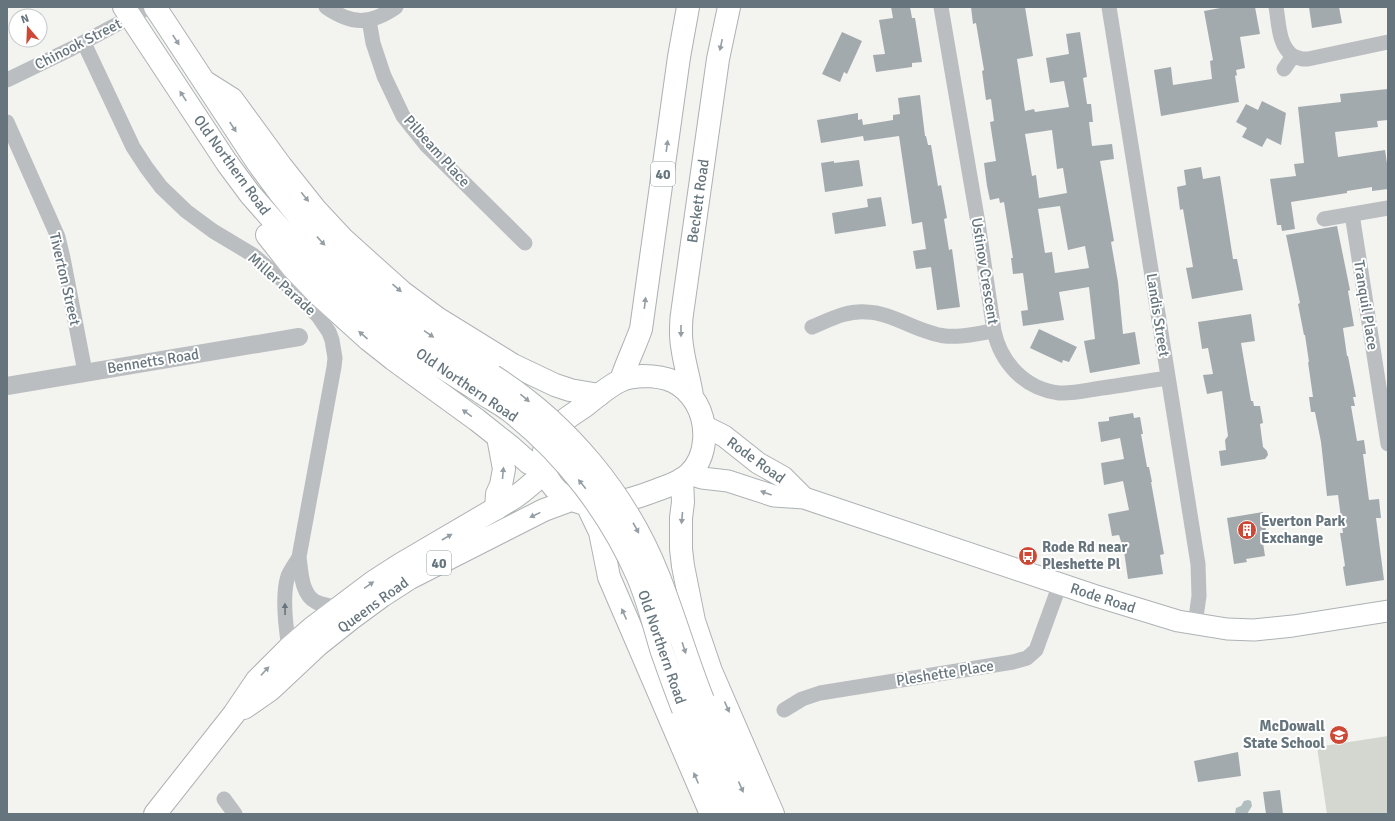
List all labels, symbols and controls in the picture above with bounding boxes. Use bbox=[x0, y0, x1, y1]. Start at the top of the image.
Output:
north arrow bbox=[8, 8, 48, 48]
text: N bbox=[19, 12, 31, 26]
street label: Chinook Street bbox=[32, 14, 124, 74]
one-way arrow bbox=[172, 34, 180, 45]
one-way arrow bbox=[717, 39, 723, 51]
one-way arrow bbox=[179, 91, 187, 101]
street label: Old Northern Road bbox=[190, 111, 274, 219]
street label: Pilbeam Place bbox=[400, 111, 474, 191]
one-way arrow bbox=[230, 121, 237, 132]
one-way arrow bbox=[664, 140, 670, 152]
street label: Beckett Road bbox=[683, 158, 713, 244]
road number: 40 bbox=[651, 162, 675, 186]
one-way arrow bbox=[301, 192, 309, 202]
street label: Ustinov Crescent bbox=[968, 216, 1002, 326]
street label: Tiverton Street bbox=[46, 231, 84, 327]
one-way arrow bbox=[316, 236, 325, 246]
street label: Miller Parade bbox=[244, 249, 320, 319]
street label: Tranquil Place bbox=[1350, 259, 1382, 351]
street label: Landis Street bbox=[1143, 272, 1173, 358]
one-way arrow bbox=[392, 284, 403, 293]
one-way arrow bbox=[642, 297, 648, 309]
one-way arrow bbox=[678, 325, 684, 338]
one-way arrow bbox=[357, 330, 368, 339]
one-way arrow bbox=[423, 330, 434, 338]
street label: Old Northern Road bbox=[413, 344, 522, 426]
street label: Bennetts Road bbox=[106, 345, 200, 377]
one-way arrow bbox=[519, 394, 530, 403]
one-way arrow bbox=[462, 409, 473, 417]
street label: Rode Road bbox=[723, 433, 789, 487]
one-way arrow bbox=[499, 467, 506, 479]
one-way arrow bbox=[577, 478, 586, 489]
one-way arrow bbox=[760, 490, 772, 496]
one-way arrow bbox=[530, 512, 541, 518]
one-way arrow bbox=[678, 512, 685, 524]
place label: Everton Park Exchange bbox=[1261, 512, 1345, 547]
building icon: Everton Park Exchange bbox=[1236, 519, 1258, 541]
one-way arrow bbox=[632, 522, 639, 534]
one-way arrow bbox=[441, 533, 453, 540]
place label: Rode Rd near Pleshette Pl bbox=[1042, 538, 1127, 573]
bus stop icon: Rode Rd near Pleshette Pl bbox=[1017, 545, 1039, 567]
road number: 40 bbox=[427, 551, 451, 575]
street label: Queens Road bbox=[334, 573, 412, 637]
street label: Rode Road bbox=[1068, 579, 1138, 617]
one-way arrow bbox=[364, 581, 374, 589]
street label: Old Northern Road bbox=[634, 588, 690, 706]
one-way arrow bbox=[282, 602, 288, 615]
one-way arrow bbox=[621, 607, 627, 619]
one-way arrow bbox=[681, 643, 687, 655]
street label: Pleshette Place bbox=[895, 656, 995, 690]
one-way arrow bbox=[260, 666, 270, 676]
one-way arrow bbox=[724, 702, 730, 714]
place label: McDowall State School bbox=[1243, 717, 1325, 752]
school or university icon: McDowall State School bbox=[1328, 724, 1350, 746]
one-way arrow bbox=[693, 773, 699, 784]
one-way arrow bbox=[738, 781, 744, 793]

